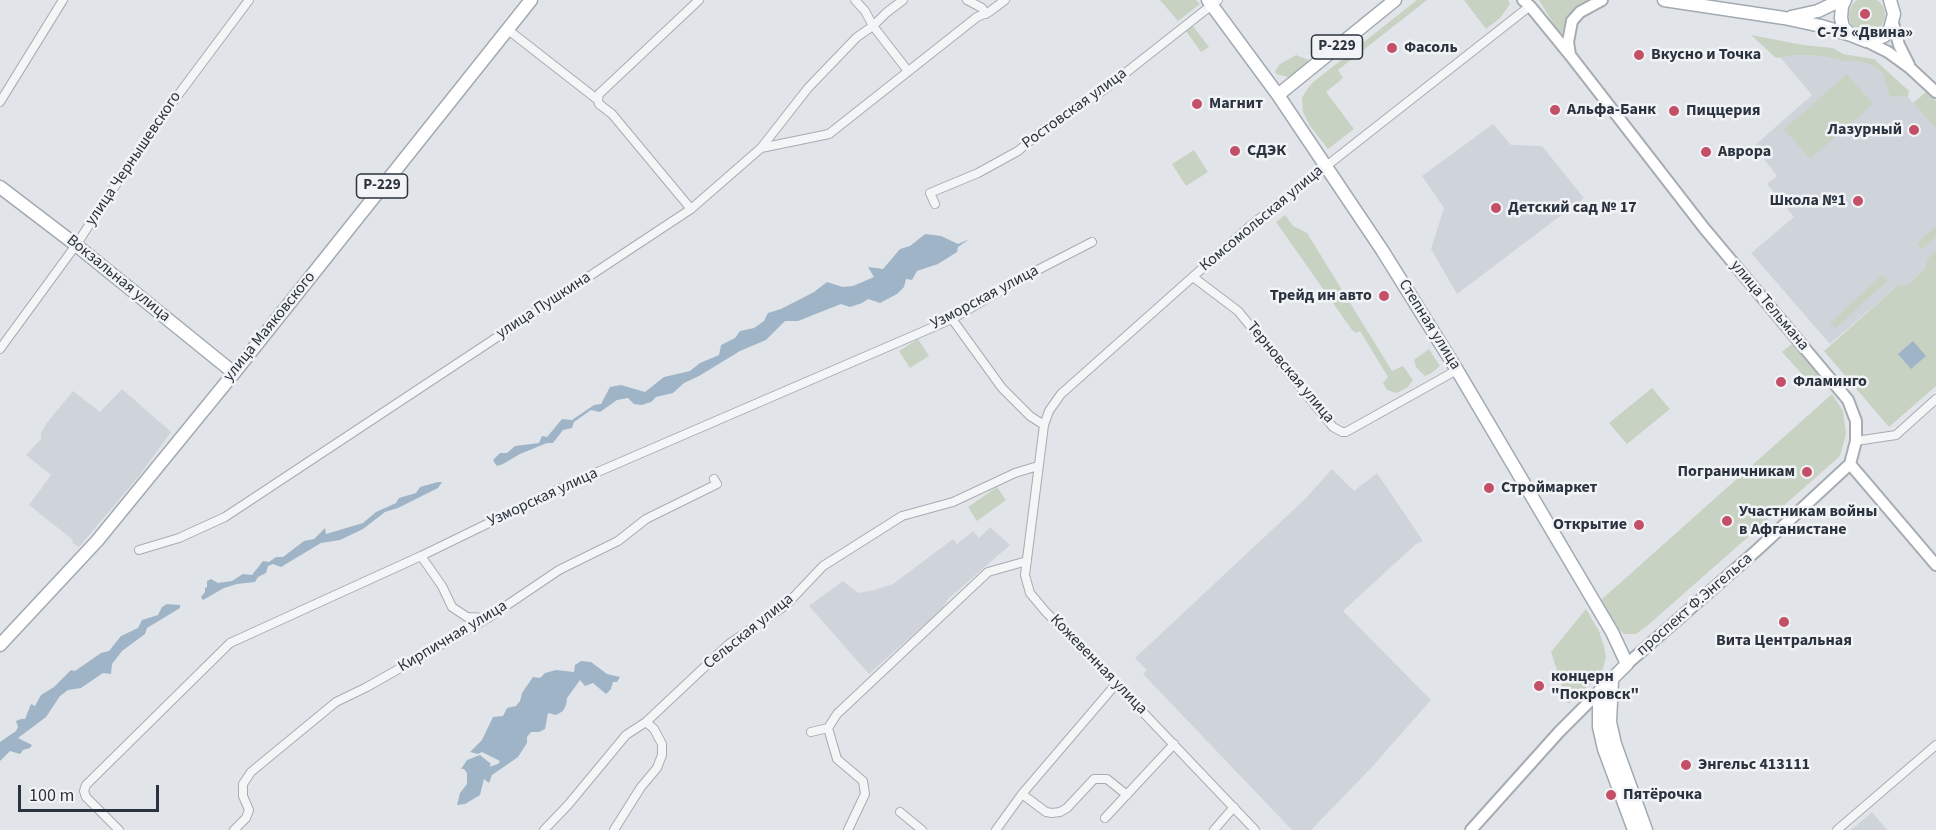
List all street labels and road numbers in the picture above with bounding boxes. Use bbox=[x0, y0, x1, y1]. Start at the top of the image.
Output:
road number: Р-229 bbox=[1312, 35, 1362, 59]
street label: Ростовская улица bbox=[1019, 65, 1131, 153]
street label: улица Чернышевского bbox=[82, 88, 186, 230]
street label: Комсомольская улица bbox=[1196, 162, 1328, 276]
road number: Р-229 bbox=[356, 174, 407, 198]
street label: Вокзальная улица bbox=[62, 231, 174, 327]
street label: улица Тельмана bbox=[1726, 257, 1812, 355]
street label: Узморская улица bbox=[928, 262, 1042, 334]
street label: улица Маяковского bbox=[220, 268, 320, 386]
street label: улица Пушкина bbox=[493, 268, 595, 344]
street label: Степная улица bbox=[1394, 276, 1464, 374]
street label: Терновская улица bbox=[1242, 318, 1338, 428]
street label: Узморская улица bbox=[485, 464, 601, 532]
street label: проспект Ф.Энгельса bbox=[1633, 549, 1757, 661]
street label: Сельская улица bbox=[700, 590, 798, 674]
street label: Кирпичная улица bbox=[395, 597, 511, 677]
street label: Кожевенная улица bbox=[1045, 611, 1151, 719]

